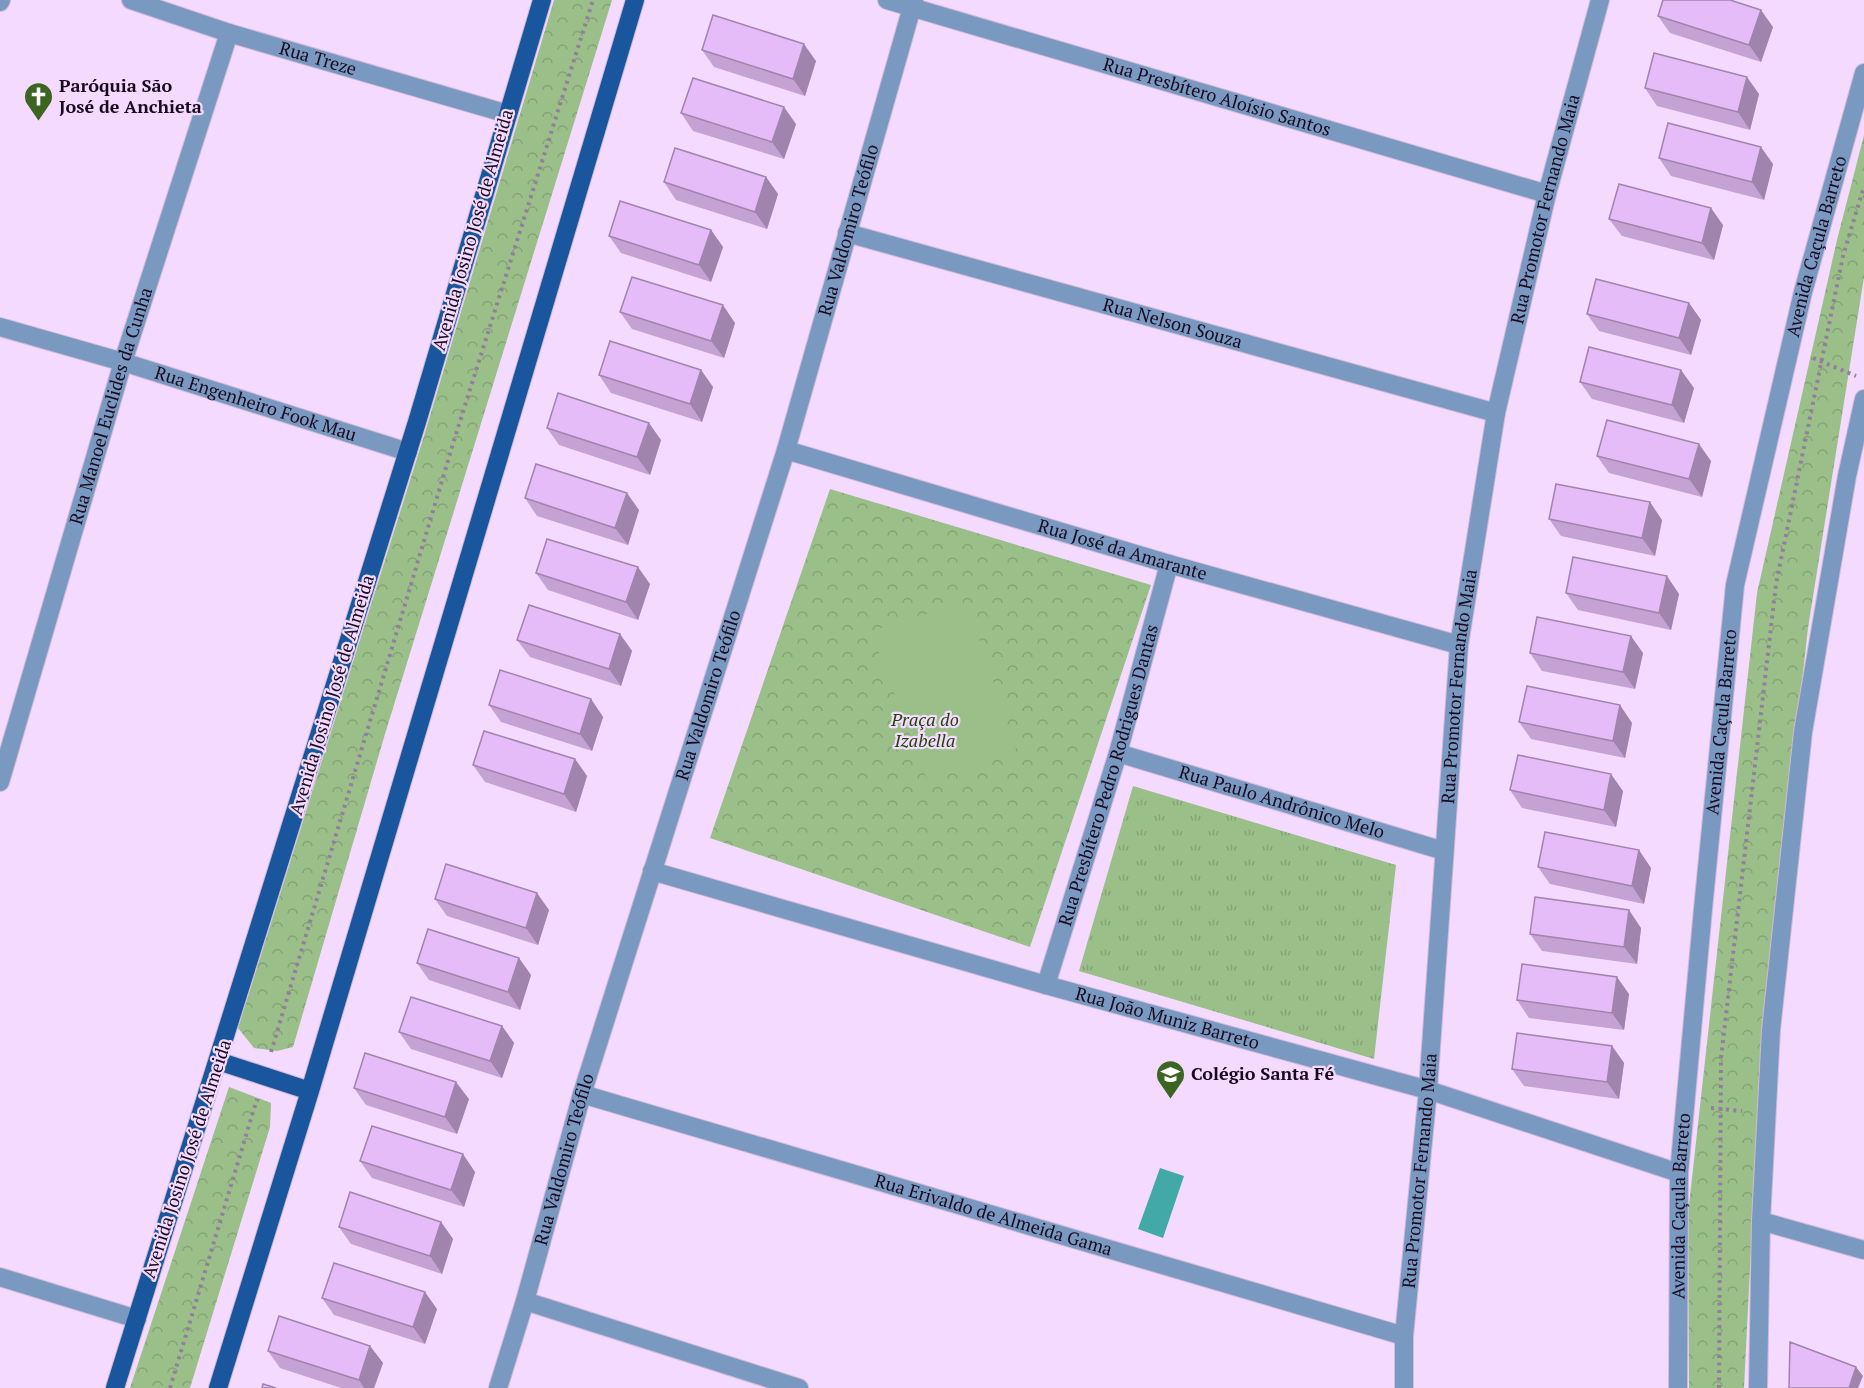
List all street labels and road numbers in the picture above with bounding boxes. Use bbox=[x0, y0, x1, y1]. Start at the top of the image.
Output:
street label: Rua Treze bbox=[277, 35, 360, 80]
street label: Rua Presbítero Aloísio Santos bbox=[1101, 51, 1334, 141]
street label: Rua Promotor Fernando Maia bbox=[1504, 91, 1585, 326]
street label: Avenida Josino José de Almeida bbox=[426, 106, 518, 353]
street label: Rua Valdomiro Teófilo bbox=[812, 141, 883, 318]
street label: Avenida Caçula Barreto bbox=[1780, 153, 1851, 339]
street label: Rua Manoel Euclides da Cunha bbox=[63, 284, 157, 527]
street label: Rua Nelson Souza bbox=[1101, 292, 1245, 353]
street label: Rua Engenheiro Fook Mau bbox=[152, 360, 360, 446]
street label: Rua José da Amarante bbox=[1035, 513, 1210, 585]
street label: Rua Promotor Fernando Maia bbox=[1435, 567, 1482, 805]
street label: Avenida Josino José de Almeida bbox=[283, 572, 379, 818]
street label: Rua Valdomiro Teófilo bbox=[669, 607, 746, 783]
street label: Rua Presbítero Pedro Rodrigues Dantas bbox=[1052, 622, 1163, 929]
street label: Avenida Caçula Barreto bbox=[1699, 628, 1742, 816]
street label: Rua Paulo Andrônico Melo bbox=[1176, 759, 1388, 843]
street label: Rua João Muniz Barreto bbox=[1073, 981, 1262, 1054]
street label: Avenida Josino José de Almeida bbox=[136, 1036, 236, 1281]
street label: Rua Promotor Fernando Maia bbox=[1396, 1052, 1442, 1289]
street label: Rua Valdomiro Teófilo bbox=[528, 1070, 599, 1248]
street label: Avenida Caçula Barreto bbox=[1665, 1112, 1695, 1299]
street label: Rua Erivaldo de Almeida Gama bbox=[872, 1168, 1115, 1261]

